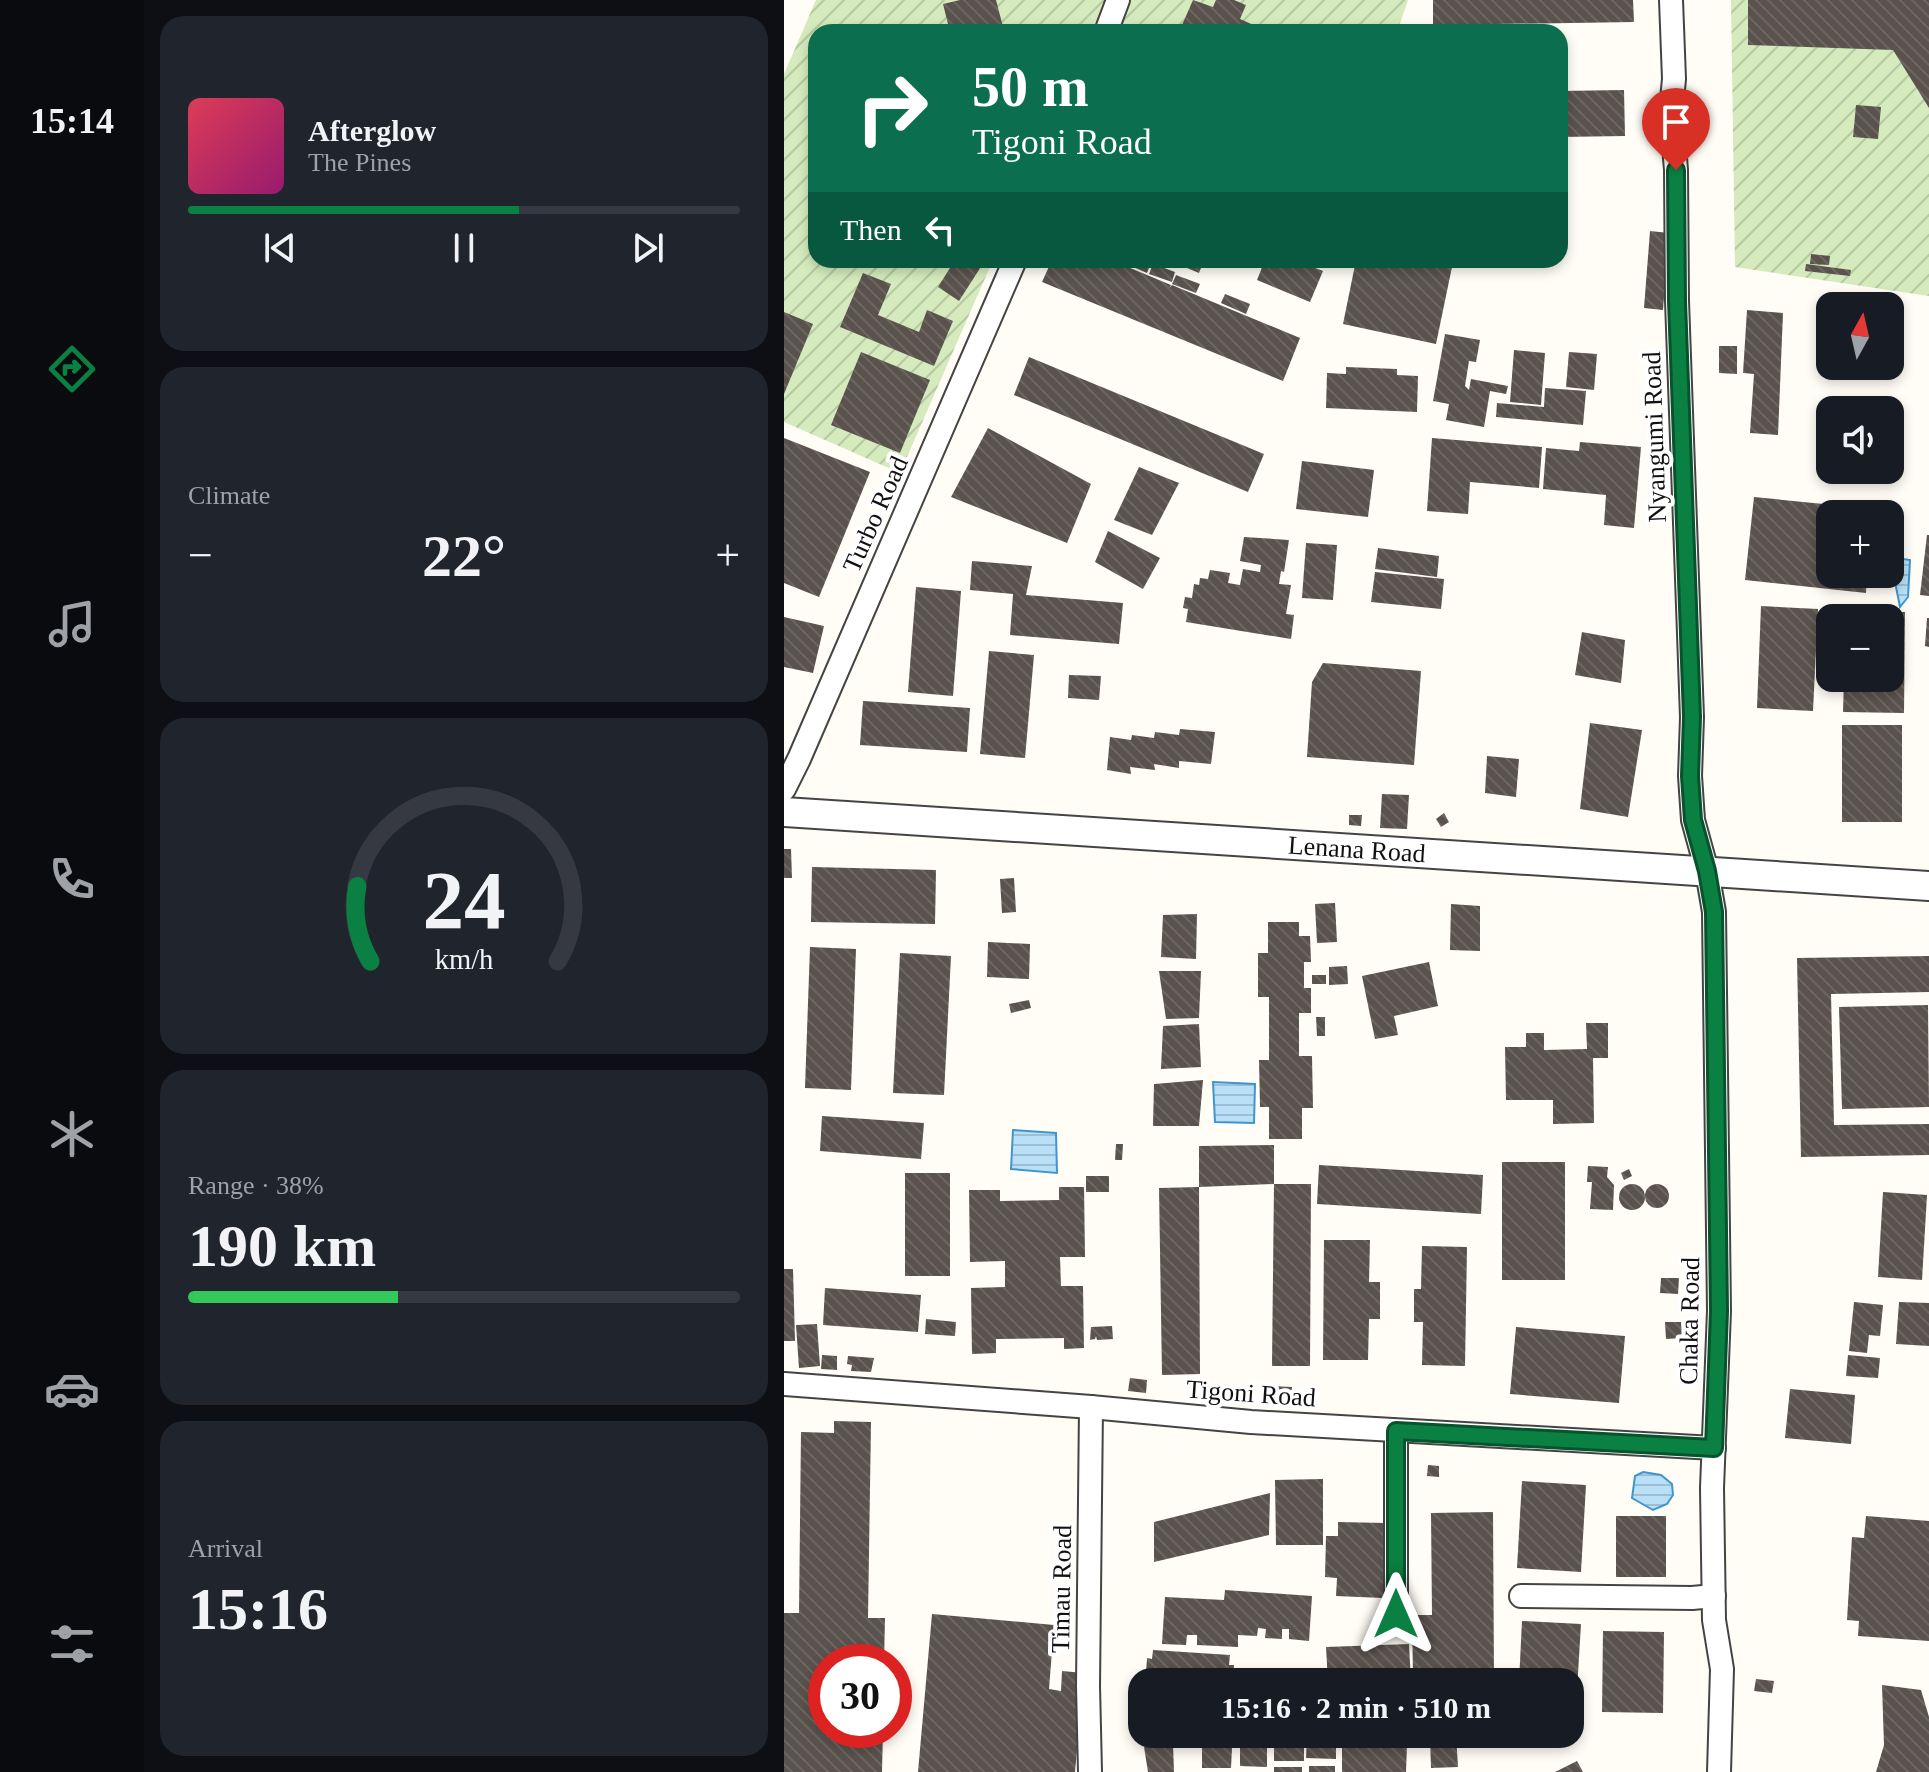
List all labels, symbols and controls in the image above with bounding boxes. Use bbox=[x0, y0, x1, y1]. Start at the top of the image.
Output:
icon: right bbox=[840, 56, 944, 160]
text: 50 m bbox=[972, 56, 1089, 118]
pin bbox=[1642, 88, 1710, 170]
icon: arrive bbox=[1654, 100, 1698, 144]
text: 15:14 bbox=[30, 101, 114, 141]
text: Afterglow bbox=[308, 114, 436, 147]
text: Tigoni Road bbox=[972, 122, 1152, 162]
text: The Pines bbox=[308, 148, 411, 177]
icon: left bbox=[918, 208, 962, 252]
text: Then bbox=[840, 213, 902, 246]
icon: previous bbox=[258, 226, 302, 270]
icon: pause bbox=[442, 226, 486, 270]
icon: next bbox=[626, 226, 670, 270]
north arrow bbox=[1816, 292, 1904, 380]
map controls bbox=[1816, 292, 1904, 692]
icon: directions bbox=[44, 341, 100, 397]
street label: Nyangumi Road bbox=[1637, 351, 1672, 523]
button: sound bbox=[1816, 396, 1904, 484]
street label: Turbo Road bbox=[837, 452, 914, 577]
text: Climate bbox=[188, 481, 270, 510]
button: + bbox=[1816, 500, 1904, 588]
text: 22° bbox=[422, 523, 506, 589]
text: − bbox=[188, 531, 213, 580]
text: + bbox=[715, 531, 740, 580]
icon: music bbox=[44, 596, 100, 652]
button: − bbox=[1816, 604, 1904, 692]
street label: Lenana Road bbox=[1287, 831, 1427, 868]
icon: phone bbox=[44, 851, 100, 907]
text: 24 bbox=[422, 854, 506, 946]
text: km/h bbox=[435, 944, 493, 975]
icon: climate bbox=[44, 1106, 100, 1162]
text: Range · 38% bbox=[188, 1171, 324, 1200]
text: 190 km bbox=[188, 1213, 376, 1279]
street label: Chaka Road bbox=[1674, 1257, 1705, 1385]
icon: car bbox=[44, 1361, 100, 1417]
street label: Tigoni Road bbox=[1185, 1375, 1317, 1412]
street label: Timau Road bbox=[1046, 1525, 1077, 1653]
text: Arrival bbox=[188, 1534, 263, 1563]
position arrow bbox=[1354, 1572, 1438, 1656]
text: 15:16 bbox=[188, 1576, 328, 1642]
icon: filters bbox=[44, 1616, 100, 1672]
speed limit sign: 30 bbox=[808, 1644, 912, 1748]
text: 15:16 · 2 min · 510 m bbox=[1221, 1691, 1491, 1724]

